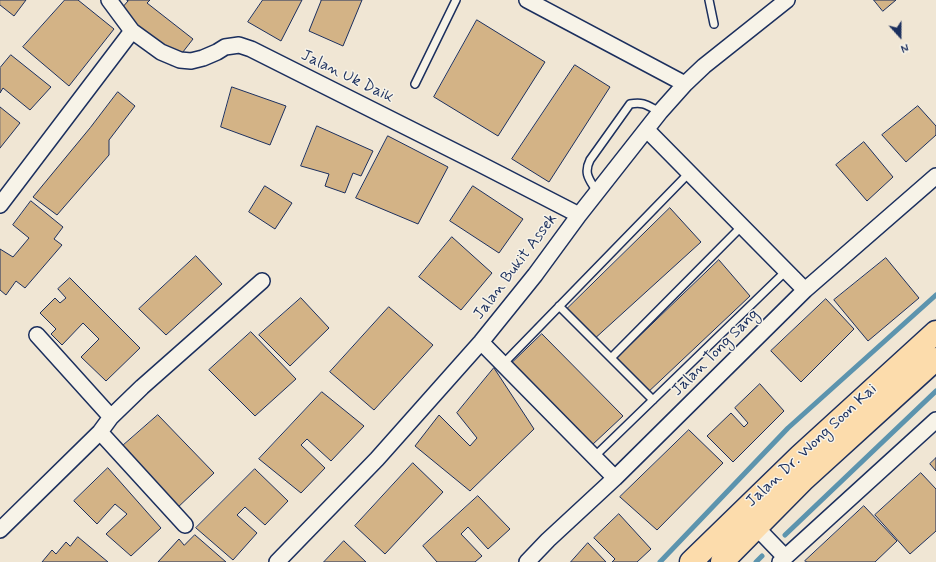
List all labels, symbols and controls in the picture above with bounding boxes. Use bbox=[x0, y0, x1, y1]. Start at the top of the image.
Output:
north arrow bbox=[880, 16, 920, 56]
text: N bbox=[898, 39, 910, 55]
street label: Jalan Uk Daik bbox=[297, 46, 397, 108]
street label: Jalan Bukit Assek bbox=[470, 210, 562, 324]
street label: Jalan Tong Sang bbox=[668, 305, 764, 401]
street label: Jalan Dr. Wong Soon Kai bbox=[743, 380, 881, 512]

